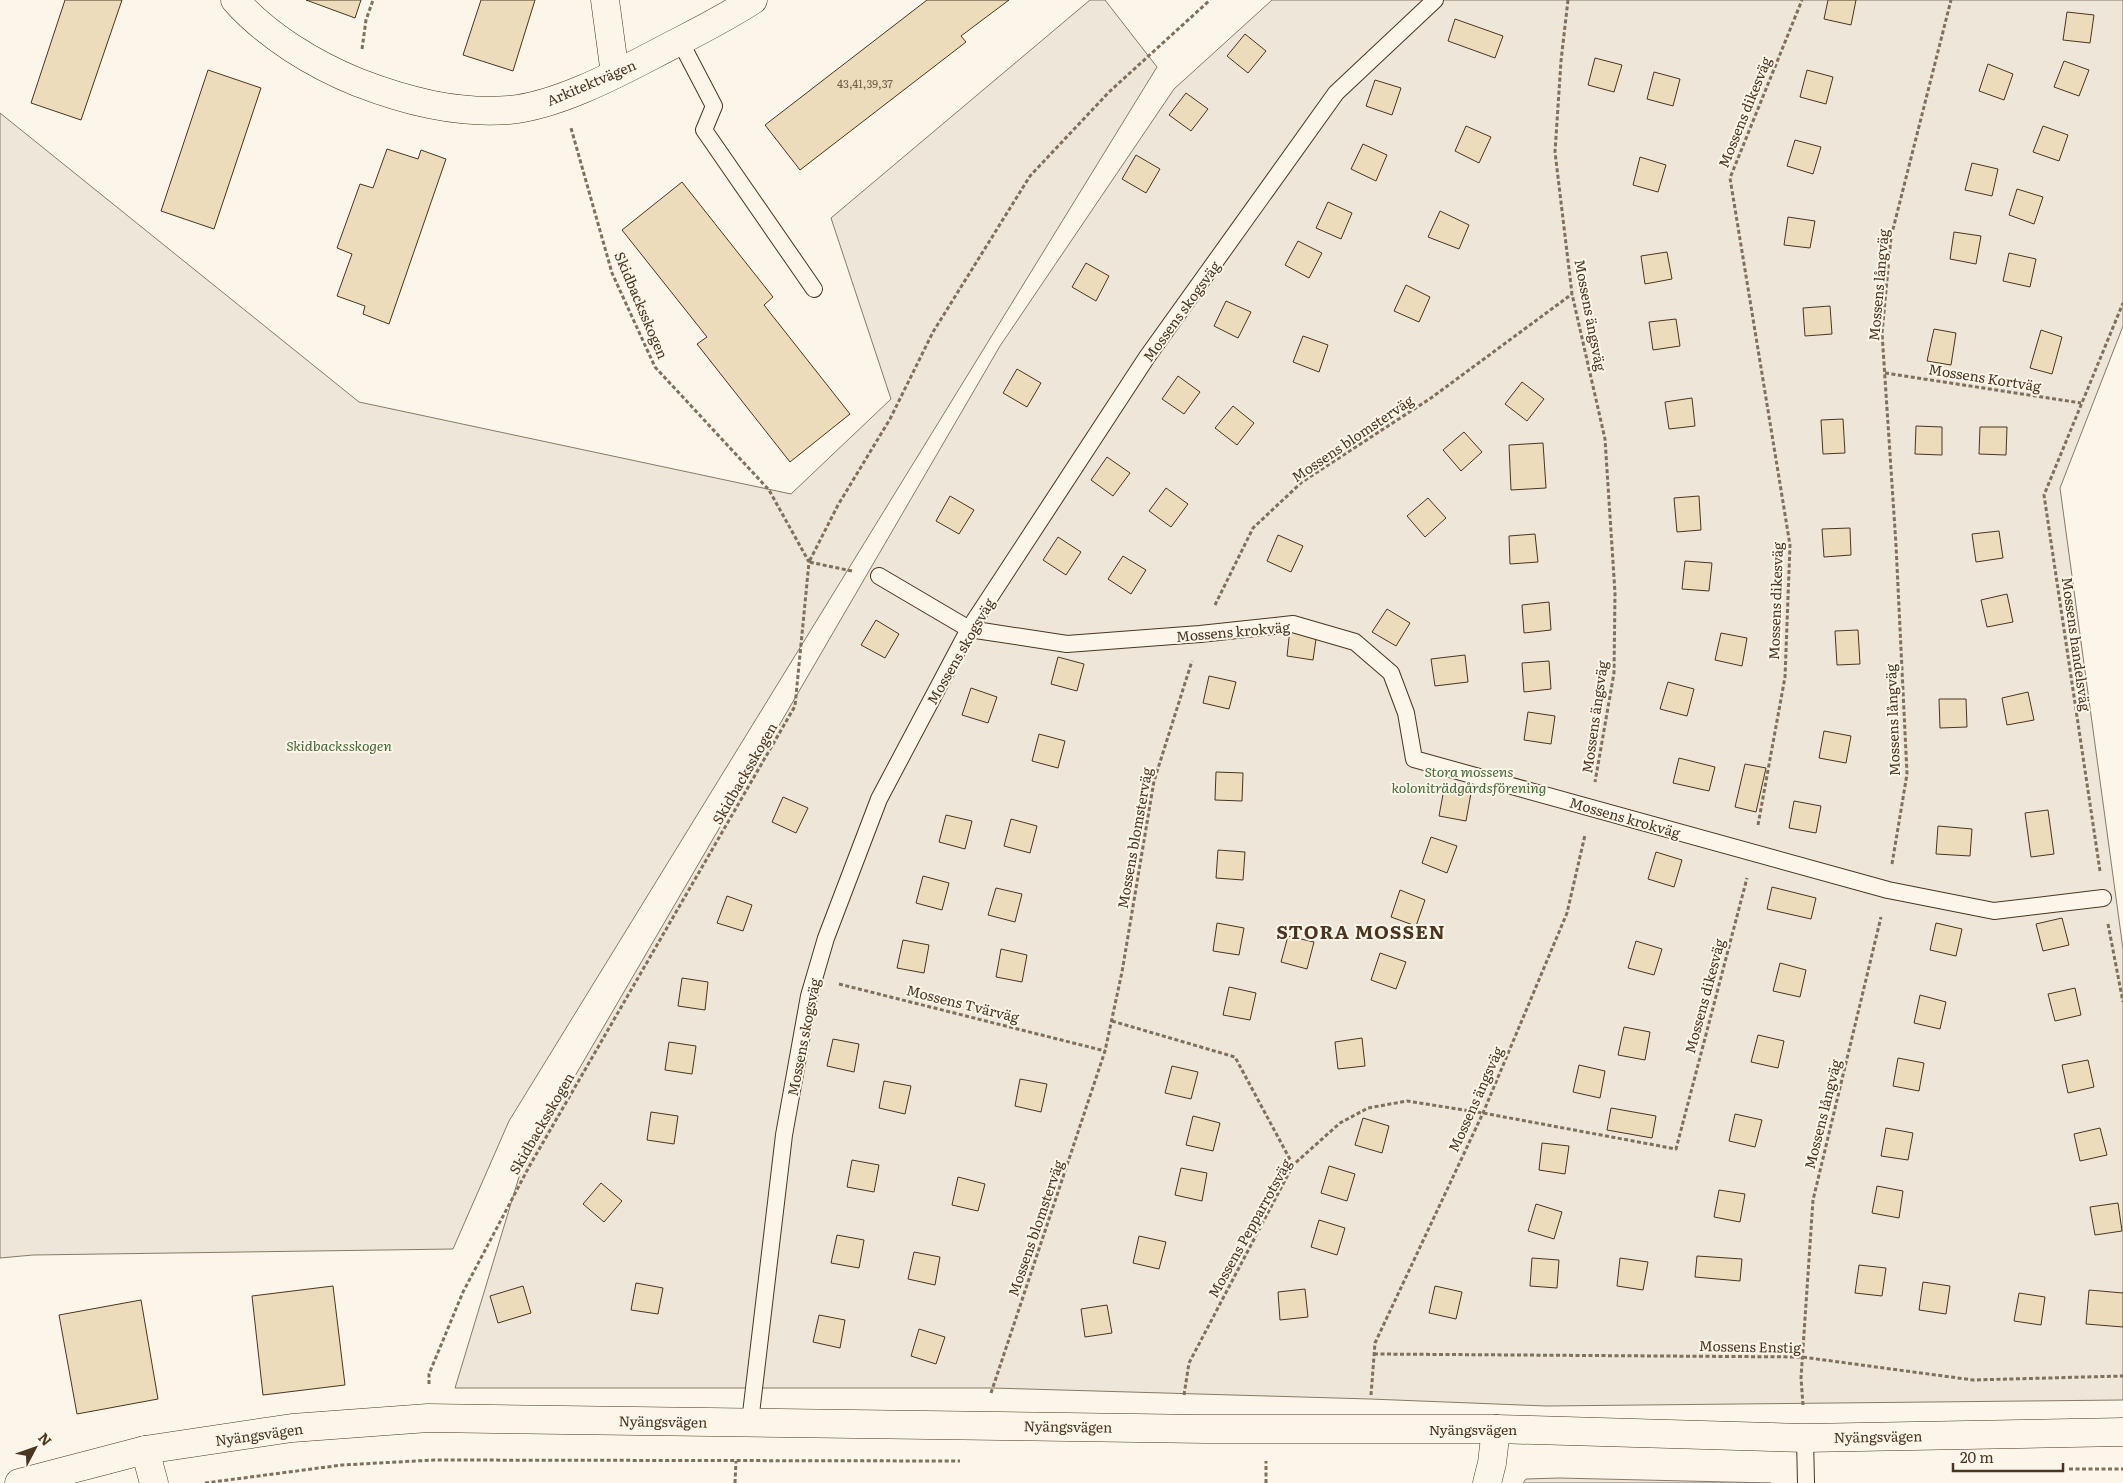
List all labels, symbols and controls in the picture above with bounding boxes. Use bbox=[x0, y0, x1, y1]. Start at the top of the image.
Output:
street label: Mossens dikesväg bbox=[1713, 53, 1775, 170]
street label: Arkitektvägen bbox=[543, 54, 639, 110]
house number: 43,41,39,37 bbox=[837, 75, 893, 91]
street label: Mossens långväg bbox=[1863, 228, 1893, 342]
street label: Skidbacksskogen bbox=[610, 248, 674, 362]
street label: Mossens skogsväg bbox=[1138, 256, 1224, 365]
street label: Mossens ängsväg bbox=[1570, 257, 1612, 373]
street label: Mossens Kortväg bbox=[1927, 358, 2043, 396]
street label: Mossens blomsterväg bbox=[1287, 390, 1417, 486]
street label: Mossens dikesväg bbox=[1763, 541, 1787, 660]
street label: Mossens handelsväg bbox=[2058, 576, 2096, 713]
street label: Mossens skogsväg bbox=[921, 594, 999, 708]
street label: Mossens krokväg bbox=[1175, 616, 1291, 646]
street label: Mossens ängsväg bbox=[1576, 659, 1612, 775]
street label: Mossens långväg bbox=[1880, 663, 1904, 777]
street label: Skidbacksskogen bbox=[707, 718, 781, 828]
park label: Skidbacksskogen bbox=[286, 735, 392, 755]
park label: Stora mossens koloniträdgårdsförening bbox=[1392, 761, 1546, 797]
street label: Mossens blomsterväg bbox=[1112, 766, 1156, 910]
street label: Mossens krokväg bbox=[1567, 792, 1683, 842]
district label: STORA MOSSEN bbox=[1276, 917, 1446, 945]
street label: Mossens dikesväg bbox=[1679, 936, 1729, 1056]
street label: Mossens skogsväg bbox=[782, 976, 824, 1098]
street label: Mossens Tvärväg bbox=[905, 979, 1022, 1027]
street label: Mossens ängsväg bbox=[1443, 1043, 1507, 1155]
street label: Mossens långväg bbox=[1799, 1057, 1845, 1171]
street label: Skidbacksskogen bbox=[504, 1068, 578, 1178]
street label: Mossens Pepparrotsväg bbox=[1202, 1155, 1296, 1301]
street label: Mossens blomsterväg bbox=[1002, 1157, 1068, 1299]
street label: Mossens Enstig bbox=[1699, 1335, 1801, 1357]
street label: Nyängsvägen bbox=[618, 1410, 708, 1432]
street label: Nyängsvägen bbox=[1023, 1415, 1113, 1437]
street label: Nyängsvägen bbox=[214, 1418, 304, 1450]
street label: Nyängsvägen bbox=[1429, 1419, 1517, 1439]
north arrow bbox=[10, 1423, 60, 1473]
street label: Nyängsvägen bbox=[1833, 1425, 1923, 1447]
text: N bbox=[34, 1428, 57, 1450]
scale bar bbox=[1953, 1440, 2063, 1472]
text: 20 m bbox=[1960, 1445, 1994, 1468]

